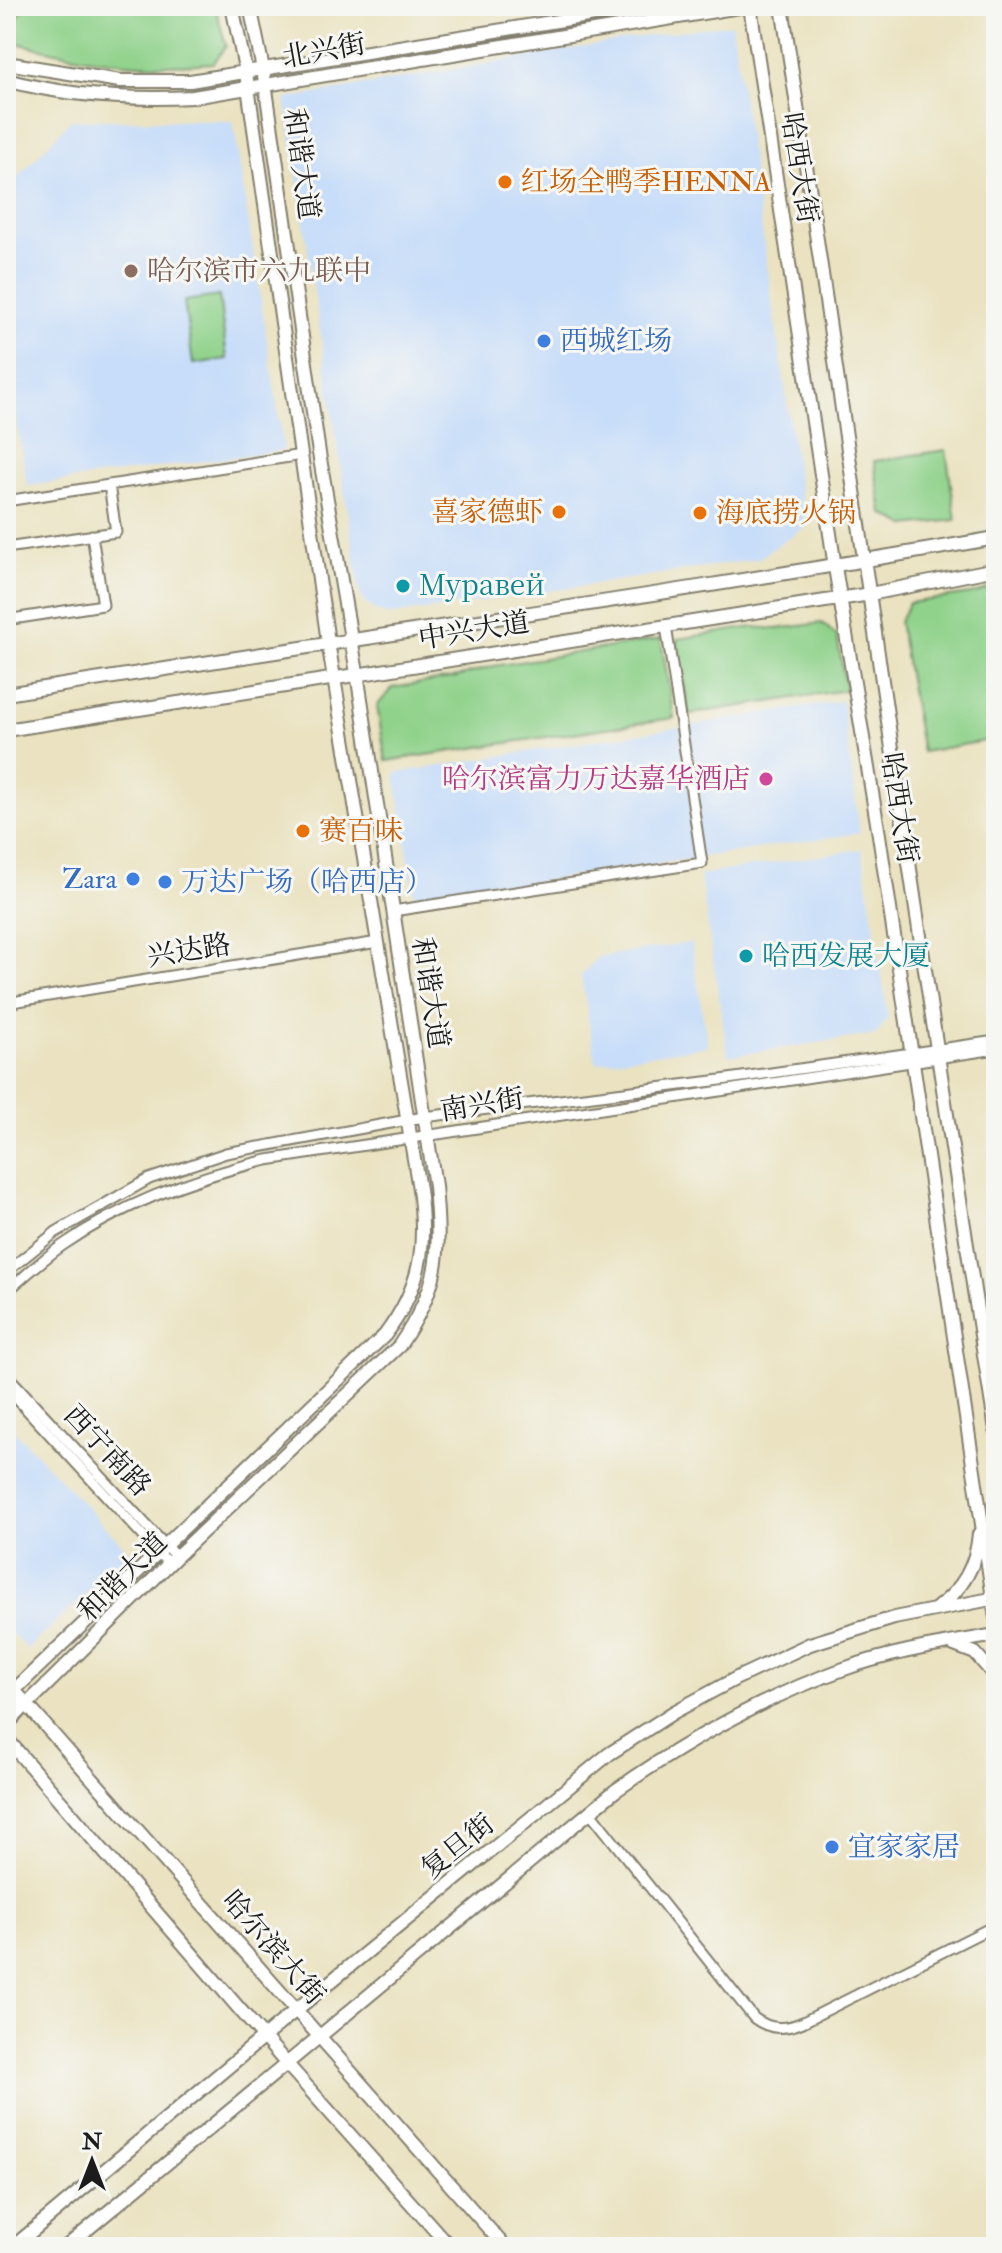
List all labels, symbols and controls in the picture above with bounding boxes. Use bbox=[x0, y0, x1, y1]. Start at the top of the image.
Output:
street label: 北兴街 bbox=[280, 26, 368, 76]
street label: 和谐大道 bbox=[276, 106, 326, 222]
street label: 哈西大街 bbox=[773, 110, 825, 226]
place label: 红场全鸭季HENNA bbox=[521, 165, 772, 200]
marker: 红场全鸭季HENNA bbox=[496, 173, 514, 191]
place label: 哈尔滨市六九联中 bbox=[147, 254, 371, 289]
marker: 哈尔滨市六九联中 bbox=[122, 262, 140, 280]
place label: 西城红场 bbox=[560, 324, 672, 359]
marker: 西城红场 bbox=[535, 332, 553, 350]
place label: 喜家德虾 bbox=[431, 495, 543, 530]
place label: 海底捞火锅 bbox=[716, 496, 856, 531]
marker: 喜家德虾 bbox=[550, 503, 568, 521]
marker: 海底捞火锅 bbox=[691, 504, 709, 522]
place label: Муравей bbox=[419, 569, 545, 604]
marker: Муравей bbox=[394, 577, 412, 595]
street label: 中兴大道 bbox=[416, 605, 532, 657]
street label: 哈西大街 bbox=[873, 750, 925, 866]
place label: 哈尔滨富力万达嘉华酒店 bbox=[442, 762, 750, 797]
marker: 哈尔滨富力万达嘉华酒店 bbox=[757, 770, 775, 788]
place label: 赛百味 bbox=[319, 814, 403, 849]
marker: 赛百味 bbox=[294, 822, 312, 840]
place label: Zara bbox=[63, 862, 117, 897]
place label: 万达广场（哈西店） bbox=[181, 865, 433, 900]
marker: Zara bbox=[124, 870, 142, 888]
marker: 万达广场（哈西店） bbox=[156, 873, 174, 891]
street label: 兴达路 bbox=[145, 927, 233, 975]
street label: 和谐大道 bbox=[404, 935, 456, 1051]
place label: 哈西发展大厦 bbox=[762, 939, 930, 974]
marker: 哈西发展大厦 bbox=[737, 947, 755, 965]
street label: 南兴街 bbox=[438, 1081, 526, 1129]
street label: 西宁南路 bbox=[56, 1398, 158, 1504]
street label: 和谐大道 bbox=[71, 1525, 175, 1629]
street label: 复旦街 bbox=[414, 1807, 502, 1887]
place label: 宜家家居 bbox=[848, 1830, 960, 1865]
marker: 宜家家居 bbox=[823, 1838, 841, 1856]
street label: 哈尔滨大街 bbox=[214, 1884, 332, 2012]
north arrow bbox=[52, 2121, 132, 2201]
text: N bbox=[81, 2128, 102, 2156]

